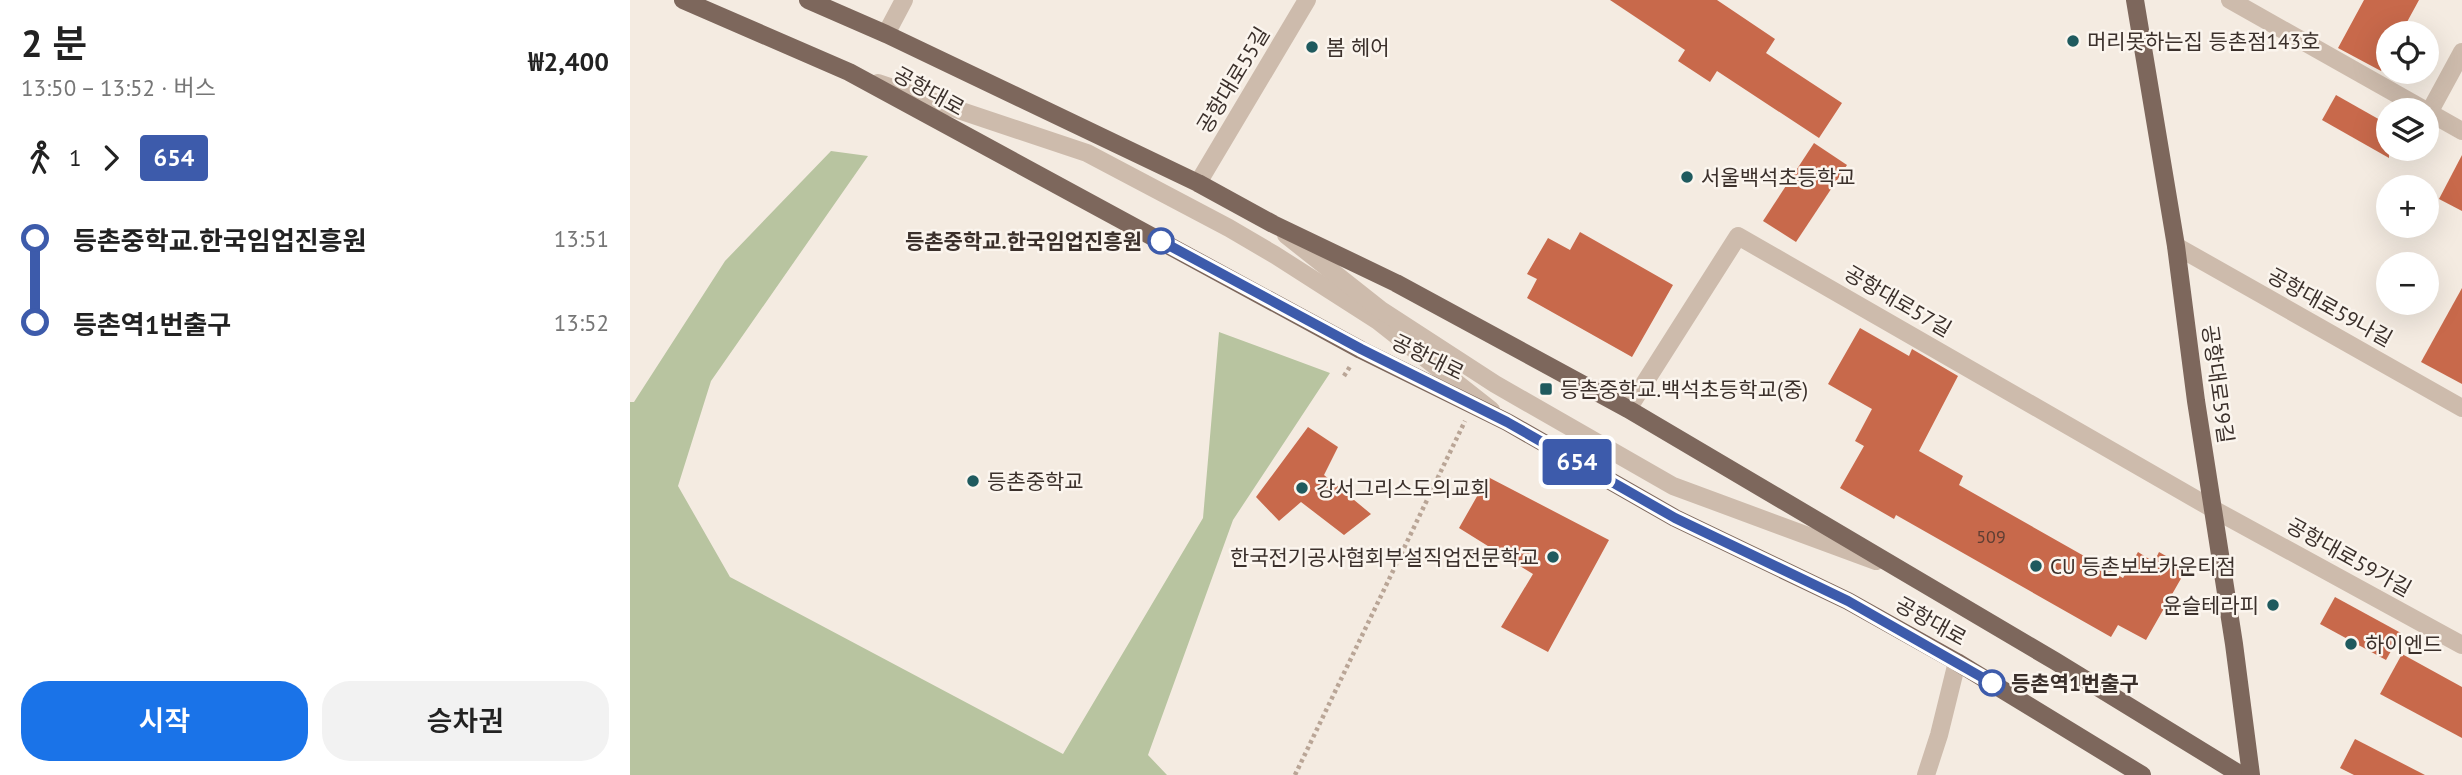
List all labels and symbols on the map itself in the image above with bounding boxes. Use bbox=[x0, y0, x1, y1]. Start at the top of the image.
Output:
street label: 공항대로55길 bbox=[1191, 22, 1275, 138]
place label: 머리못하는집 등촌점143호 bbox=[2087, 28, 2320, 55]
marker: 머리못하는집 등촌점143호 bbox=[2065, 33, 2081, 49]
place label: 봄 헤어 bbox=[1326, 34, 1390, 61]
marker: 봄 헤어 bbox=[1304, 39, 1320, 55]
street label: 공항대로 bbox=[889, 60, 969, 122]
place label: 서울백석초등학교 bbox=[1701, 164, 1856, 191]
marker: 서울백석초등학교 bbox=[1679, 169, 1695, 185]
place label: 등촌중학교.한국임업진흥원 bbox=[905, 228, 1142, 255]
marker: 등촌중학교.한국임업진흥원 bbox=[1148, 228, 1174, 254]
street label: 공항대로57길 bbox=[1840, 259, 1956, 343]
street label: 공항대로59나길 bbox=[2263, 262, 2397, 352]
street label: 공항대로59길 bbox=[2196, 323, 2240, 445]
street label: 공항대로 bbox=[1387, 328, 1469, 386]
place label: 등촌중학교.백석초등학교(중) bbox=[1560, 376, 1808, 403]
marker: 등촌중학교.백석초등학교(중) bbox=[1538, 381, 1554, 397]
line badge: 654 bbox=[1537, 439, 1617, 485]
place label: 등촌중학교 bbox=[987, 468, 1084, 495]
marker: 등촌중학교 bbox=[965, 473, 981, 489]
place label: 강서그리스도의교회 bbox=[1316, 475, 1490, 502]
marker: 강서그리스도의교회 bbox=[1294, 480, 1310, 496]
street label: 공항대로59가길 bbox=[2282, 512, 2416, 602]
house number: 509 bbox=[1976, 525, 2006, 548]
place label: 한국전기공사협회부설직업전문학교 bbox=[1230, 544, 1539, 571]
marker: 한국전기공사협회부설직업전문학교 bbox=[1545, 549, 1561, 565]
place label: CU 등촌보보카운티점 bbox=[2050, 553, 2236, 580]
marker: CU 등촌보보카운티점 bbox=[2028, 558, 2044, 574]
street label: 공항대로 bbox=[1891, 590, 1971, 652]
place label: 윤슬테라피 bbox=[2162, 592, 2259, 619]
marker: 윤슬테라피 bbox=[2265, 597, 2281, 613]
place label: 하이엔드 bbox=[2365, 631, 2442, 658]
marker: 하이엔드 bbox=[2343, 636, 2359, 652]
marker: 등촌역1번출구 bbox=[1979, 670, 2005, 696]
place label: 등촌역1번출구 bbox=[2011, 670, 2139, 697]

